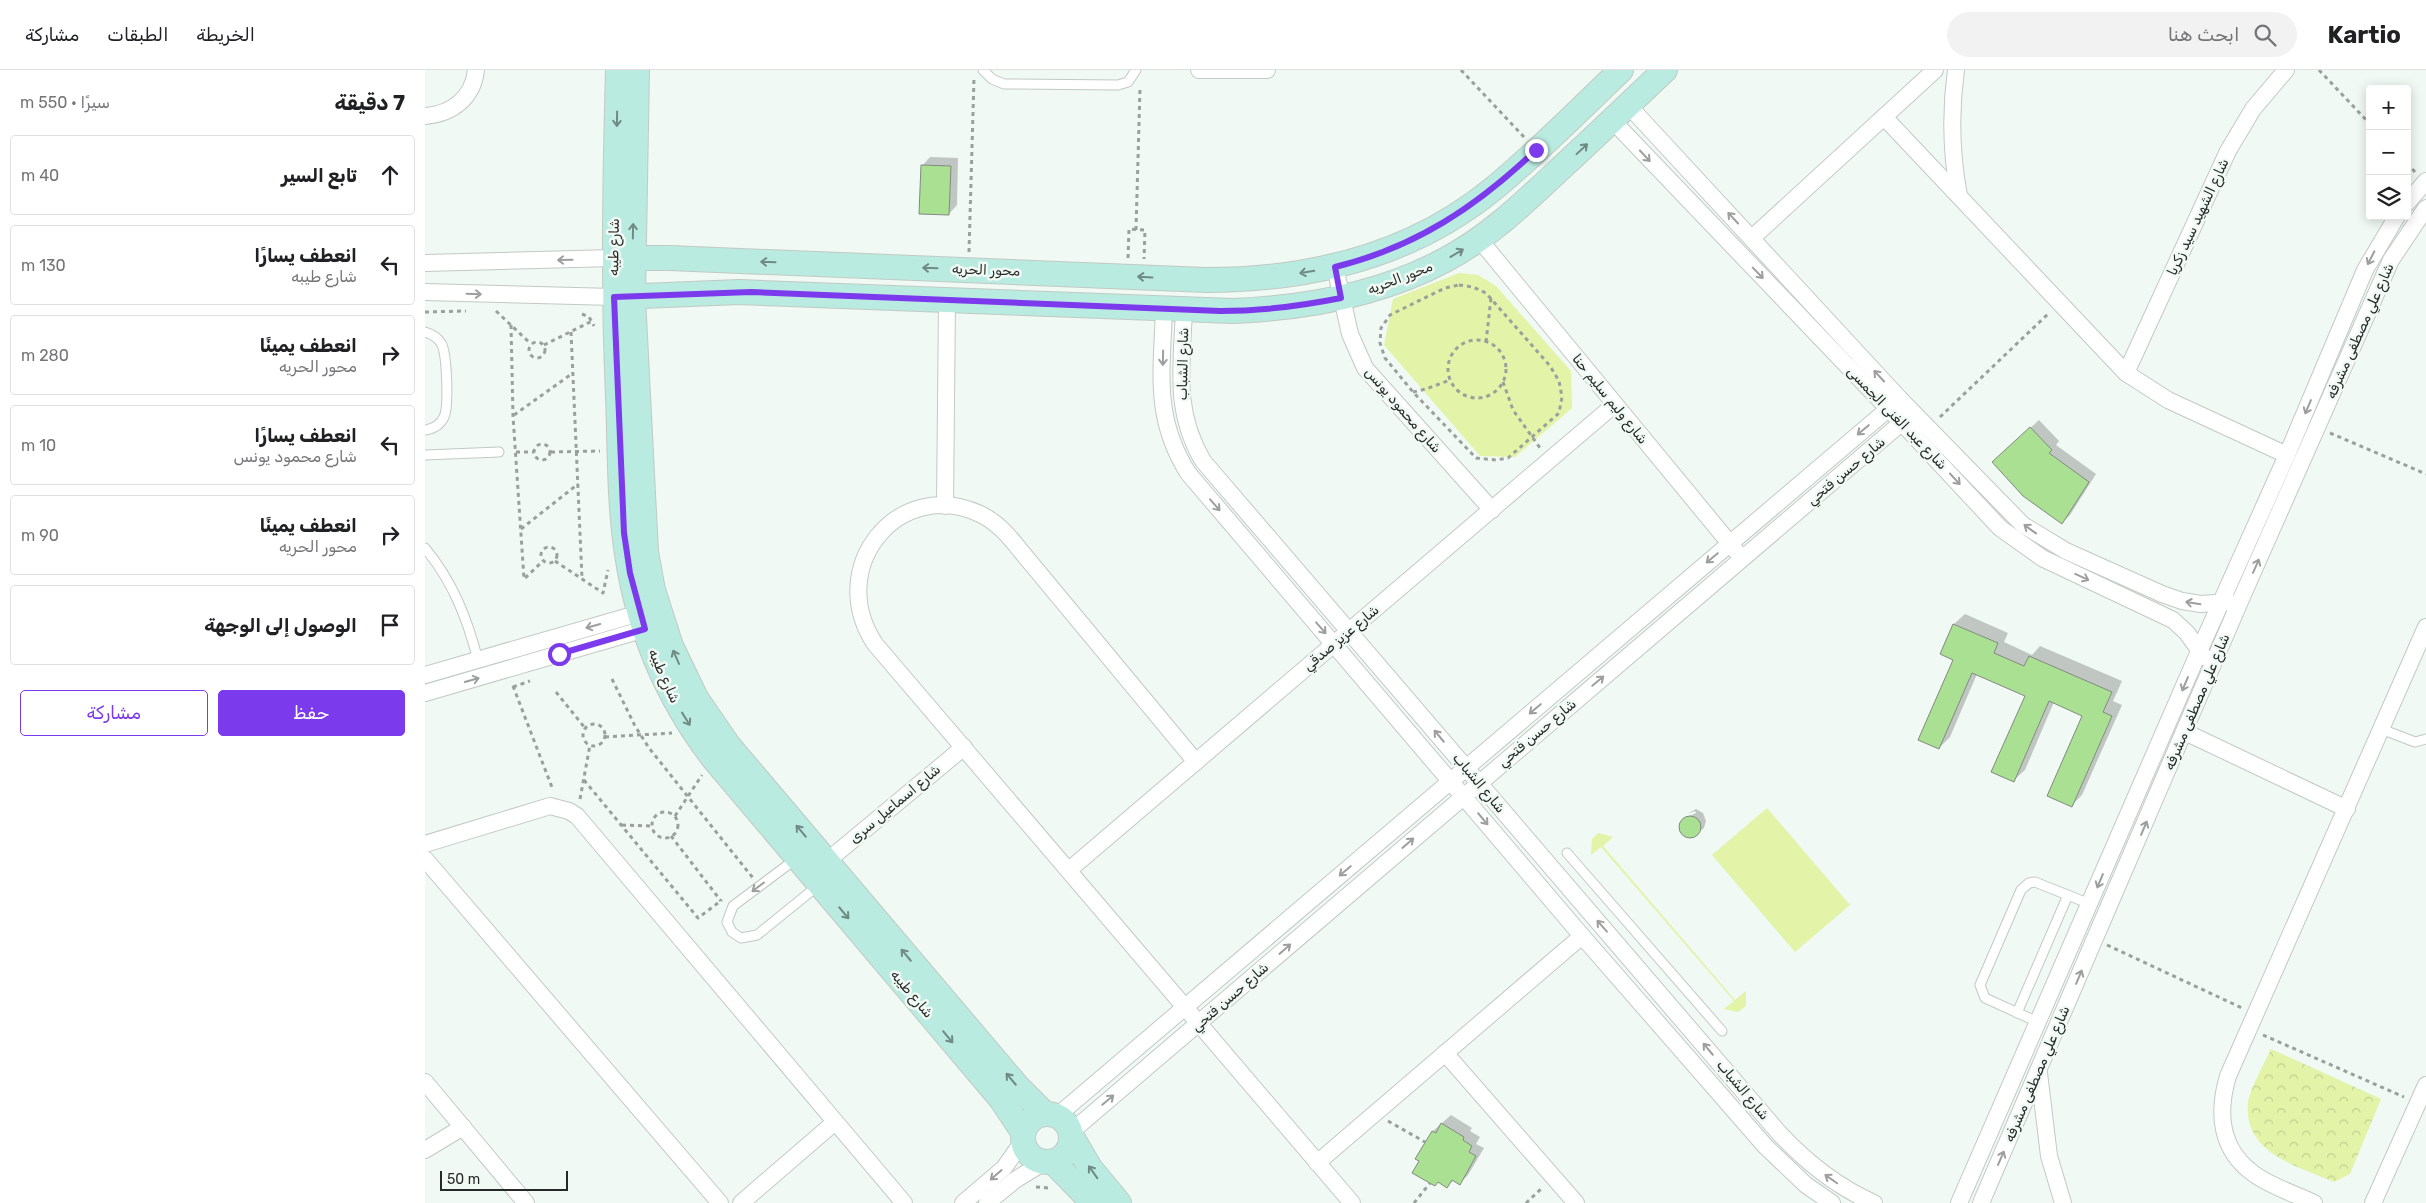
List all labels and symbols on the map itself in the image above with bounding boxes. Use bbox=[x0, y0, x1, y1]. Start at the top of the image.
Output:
one-way arrow bbox=[612, 110, 621, 126]
route end bbox=[1525, 139, 1548, 162]
one-way arrow bbox=[1575, 143, 1588, 155]
one-way arrow bbox=[1639, 150, 1651, 162]
street label: شارع الشهيد سيد زكريا bbox=[2163, 156, 2234, 279]
one-way arrow bbox=[1727, 211, 1739, 224]
street label: شارع طيبه bbox=[605, 218, 625, 276]
one-way arrow bbox=[628, 223, 638, 239]
one-way arrow bbox=[1450, 248, 1464, 258]
one-way arrow bbox=[2366, 250, 2376, 265]
one-way arrow bbox=[557, 255, 574, 265]
one-way arrow bbox=[760, 257, 776, 267]
street label: محور الحريه bbox=[1365, 258, 1435, 298]
street label: محور الحريه bbox=[952, 260, 1021, 280]
street label: شارع علي مصطفى مشرفه bbox=[2322, 261, 2399, 402]
one-way arrow bbox=[922, 263, 938, 273]
one-way arrow bbox=[1752, 267, 1764, 279]
one-way arrow bbox=[1299, 268, 1315, 278]
one-way arrow bbox=[1137, 273, 1153, 282]
one-way arrow bbox=[465, 289, 481, 298]
street label: شارع الشباب bbox=[1174, 327, 1194, 401]
one-way arrow bbox=[1158, 350, 1167, 366]
street label: شارع وليم سليم حنا bbox=[1567, 351, 1652, 449]
street label: شارع عبد الغنى الجمسى bbox=[1842, 363, 1951, 475]
street label: شارع محمود يونس bbox=[1360, 364, 1445, 458]
one-way arrow bbox=[1873, 369, 1885, 382]
one-way arrow bbox=[2302, 399, 2312, 414]
one-way arrow bbox=[1856, 424, 1869, 436]
street label: شارع حسن فتحي bbox=[1803, 433, 1890, 510]
one-way arrow bbox=[1949, 473, 1961, 486]
one-way arrow bbox=[1209, 498, 1220, 511]
one-way arrow bbox=[2023, 524, 2037, 534]
one-way arrow bbox=[1706, 553, 1719, 564]
one-way arrow bbox=[2251, 559, 2261, 574]
one-way arrow bbox=[2074, 572, 2089, 582]
one-way arrow bbox=[2185, 597, 2201, 607]
street label: شارع عزيز صدقي bbox=[1300, 601, 1384, 676]
one-way arrow bbox=[585, 622, 601, 632]
one-way arrow bbox=[1315, 622, 1326, 635]
street label: شارع علي مصطفى مشرفه bbox=[2161, 631, 2235, 773]
route start bbox=[548, 643, 571, 666]
street label: شارع طيبه bbox=[643, 646, 683, 707]
one-way arrow bbox=[670, 650, 680, 665]
one-way arrow bbox=[463, 674, 479, 684]
one-way arrow bbox=[1592, 675, 1605, 687]
one-way arrow bbox=[2179, 676, 2189, 691]
street label: شارع حسن فتحي bbox=[1494, 695, 1581, 772]
one-way arrow bbox=[1529, 703, 1542, 715]
one-way arrow bbox=[680, 712, 691, 726]
one-way arrow bbox=[1434, 730, 1445, 743]
street label: شارع الشباب bbox=[1447, 750, 1509, 818]
street label: شارع اسماعيل سرى bbox=[846, 761, 945, 849]
one-way arrow bbox=[1477, 812, 1488, 825]
one-way arrow bbox=[2139, 821, 2149, 836]
one-way arrow bbox=[795, 825, 807, 838]
one-way arrow bbox=[1401, 838, 1414, 849]
one-way arrow bbox=[1338, 865, 1351, 876]
one-way arrow bbox=[2094, 873, 2104, 888]
one-way arrow bbox=[751, 882, 765, 892]
one-way arrow bbox=[838, 906, 849, 919]
one-way arrow bbox=[1596, 919, 1608, 932]
one-way arrow bbox=[1278, 944, 1291, 955]
one-way arrow bbox=[901, 949, 912, 962]
street label: شارع حسن فتحي bbox=[1188, 959, 1274, 1037]
street label: شارع طيبه bbox=[885, 966, 937, 1023]
one-way arrow bbox=[2075, 970, 2085, 985]
street label: شارع علي مصطفى مشرفه bbox=[2001, 1003, 2075, 1145]
one-way arrow bbox=[943, 1030, 954, 1043]
one-way arrow bbox=[1703, 1043, 1714, 1056]
street label: شارع الشباب bbox=[1711, 1057, 1773, 1125]
one-way arrow bbox=[1006, 1073, 1017, 1086]
one-way arrow bbox=[1102, 1095, 1115, 1106]
one-way arrow bbox=[1996, 1151, 2006, 1166]
one-way arrow bbox=[1088, 1165, 1098, 1179]
scale bar bbox=[440, 1168, 567, 1191]
one-way arrow bbox=[989, 1169, 1002, 1181]
one-way arrow bbox=[1824, 1174, 1838, 1184]

